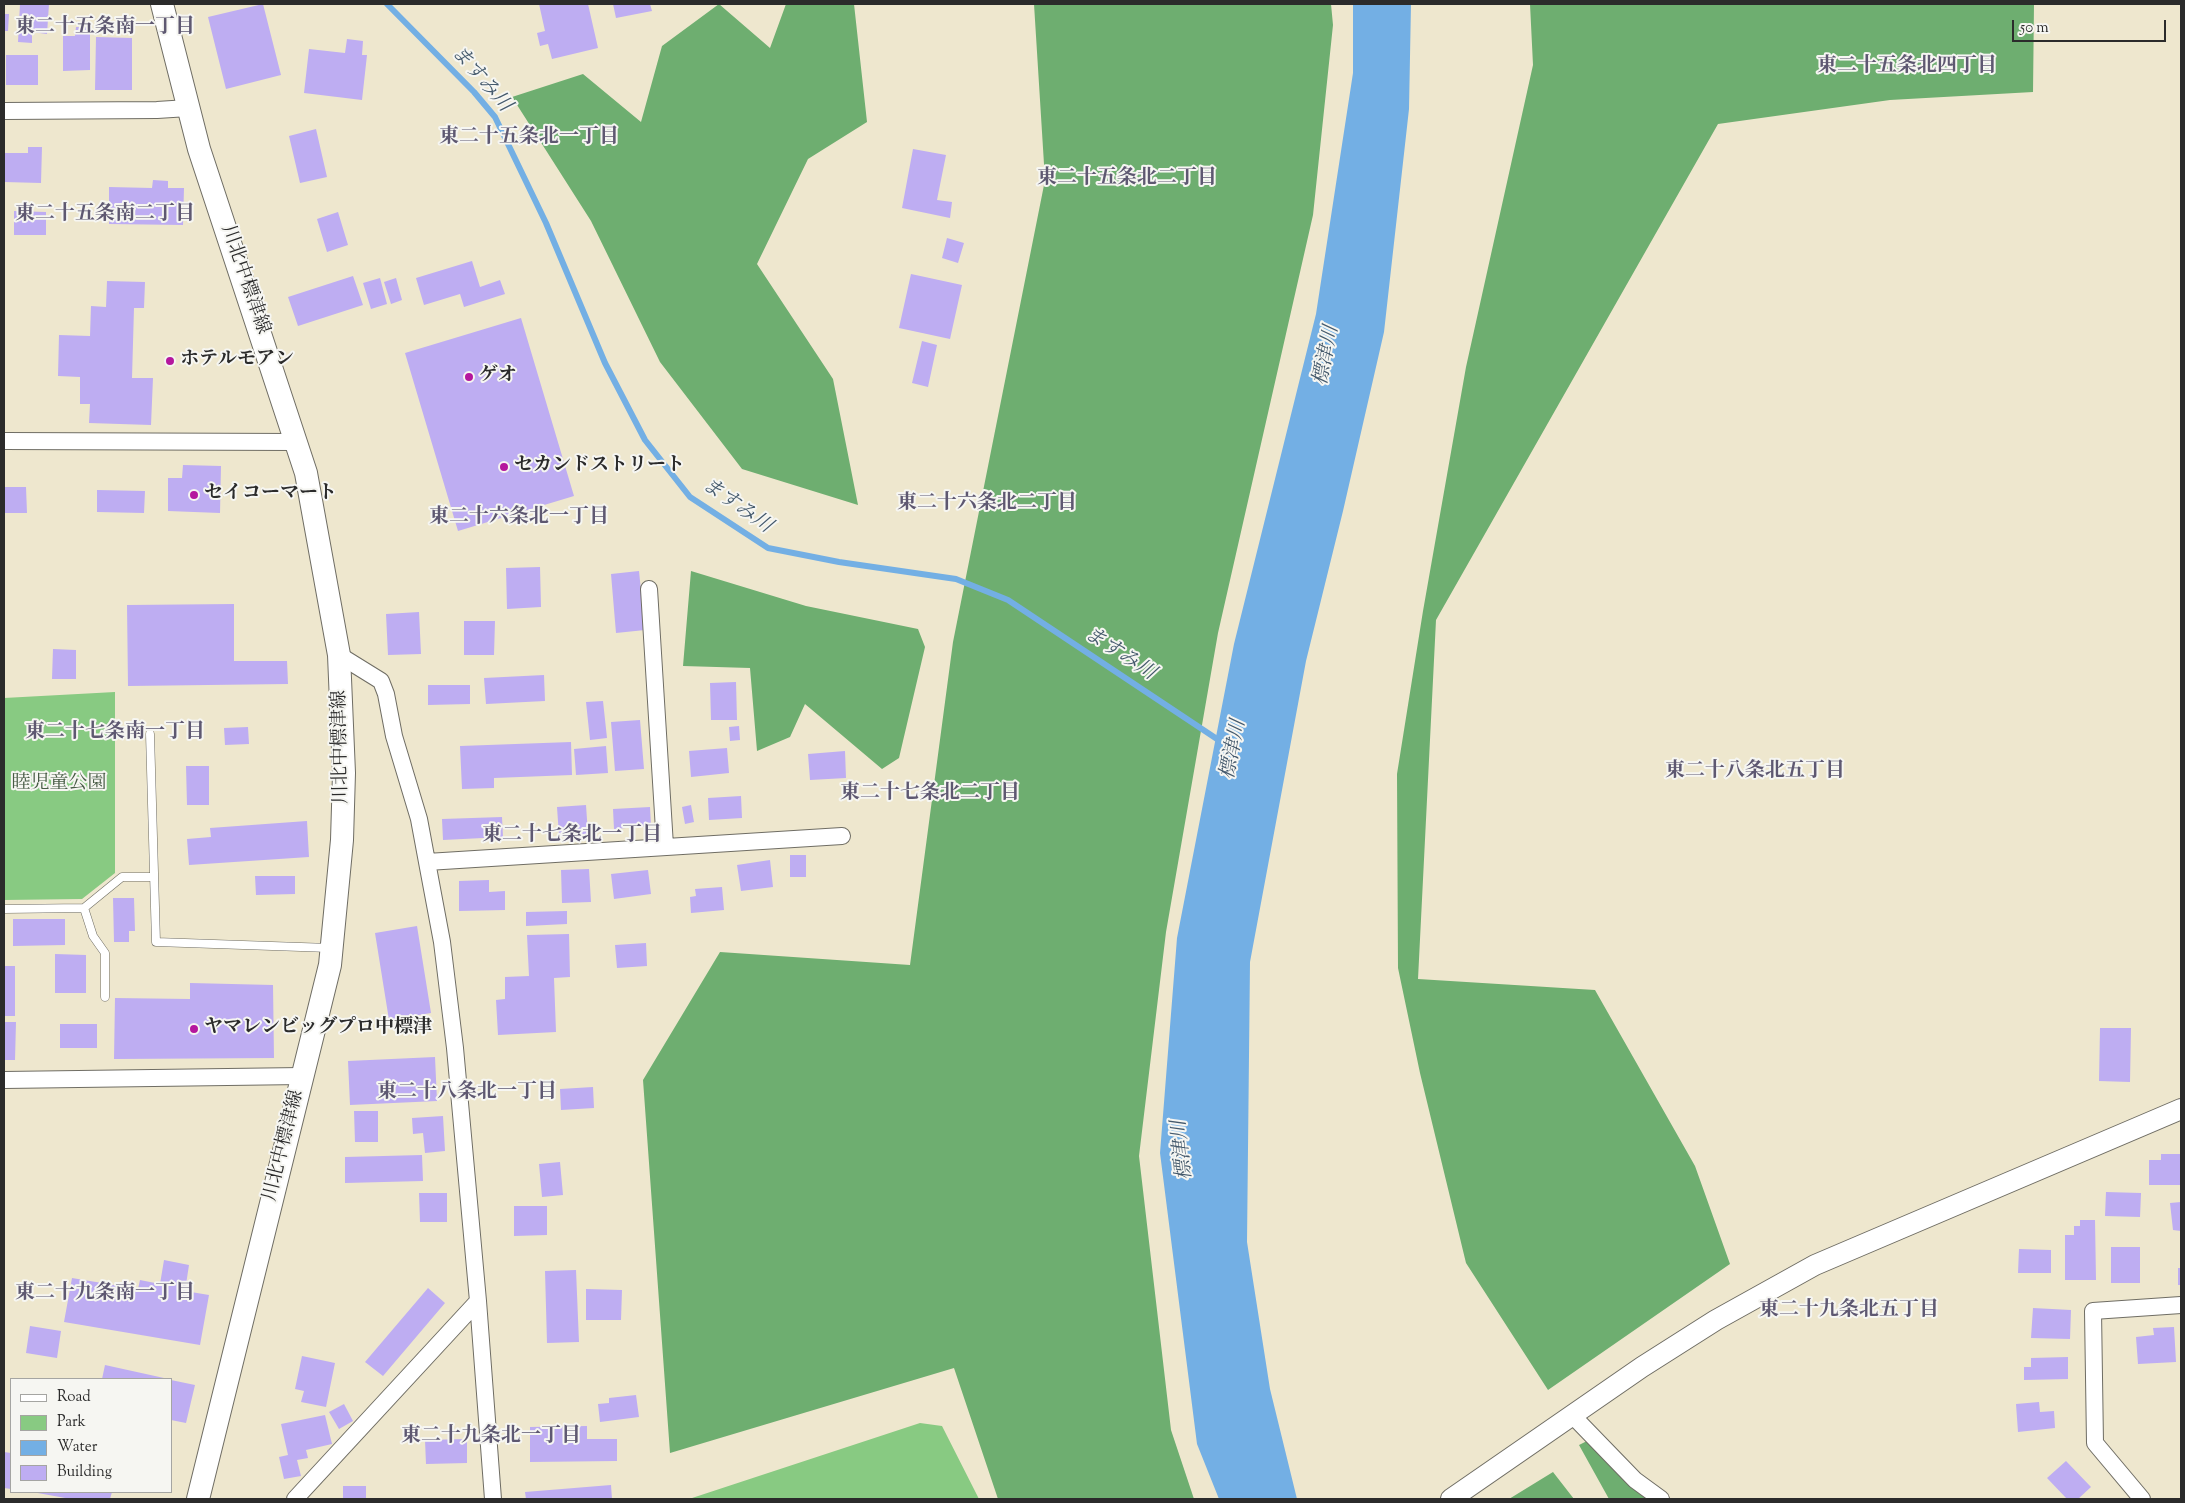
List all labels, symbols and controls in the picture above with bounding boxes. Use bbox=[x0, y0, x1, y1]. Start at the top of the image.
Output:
scale bar bbox=[2015, 10, 2169, 42]
district label: 東二十五条南一丁目 bbox=[15, 17, 195, 41]
text: 50 m bbox=[2020, 18, 2049, 39]
water label: ますみ川 bbox=[445, 42, 515, 118]
district label: 東二十五条北四丁目 bbox=[1817, 56, 1997, 80]
district label: 東二十五条北一丁目 bbox=[439, 127, 619, 151]
district label: 東二十五条北二丁目 bbox=[1037, 168, 1217, 192]
district label: 東二十五条南二丁目 bbox=[15, 204, 195, 228]
street label: 川北中標津線 bbox=[215, 222, 273, 338]
water label: 標津川 bbox=[1310, 324, 1346, 388]
place label: ホテルモアン bbox=[180, 350, 294, 372]
marker: ホテルモアン bbox=[164, 355, 176, 367]
place label: ゲオ bbox=[479, 366, 517, 388]
marker: ゲオ bbox=[463, 371, 475, 383]
place label: セカンドストリート bbox=[514, 456, 685, 478]
marker: セカンドストリート bbox=[498, 461, 510, 473]
water label: ますみ川 bbox=[696, 474, 776, 540]
place label: セイコーマート bbox=[204, 484, 337, 506]
marker: セイコーマート bbox=[188, 489, 200, 501]
district label: 東二十六条北二丁目 bbox=[897, 493, 1077, 517]
district label: 東二十六条北一丁目 bbox=[429, 507, 609, 531]
water label: ますみ川 bbox=[1079, 623, 1159, 687]
street label: 川北中標津線 bbox=[330, 690, 354, 804]
water label: 標津川 bbox=[1217, 718, 1253, 782]
district label: 東二十七条南一丁目 bbox=[25, 722, 205, 746]
district label: 東二十八条北五丁目 bbox=[1665, 761, 1845, 785]
park label: 睦児童公園 bbox=[12, 774, 106, 796]
district label: 東二十七条北二丁目 bbox=[840, 783, 1020, 807]
district label: 東二十七条北一丁目 bbox=[482, 825, 662, 849]
place label: ヤマレンビッグプロ中標津 bbox=[204, 1018, 432, 1040]
marker: ヤマレンビッグプロ中標津 bbox=[188, 1023, 200, 1035]
district label: 東二十八条北一丁目 bbox=[377, 1082, 557, 1106]
street label: 川北中標津線 bbox=[260, 1088, 310, 1204]
water label: 標津川 bbox=[1169, 1119, 1199, 1181]
district label: 東二十九条南一丁目 bbox=[15, 1283, 195, 1307]
district label: 東二十九条北五丁目 bbox=[1759, 1300, 1939, 1324]
legend bbox=[10, 1378, 172, 1493]
text: Road bbox=[57, 1387, 91, 1408]
text: Park bbox=[57, 1412, 86, 1433]
district label: 東二十九条北一丁目 bbox=[401, 1426, 581, 1450]
text: Water bbox=[57, 1437, 97, 1458]
text: Building bbox=[57, 1462, 112, 1483]

